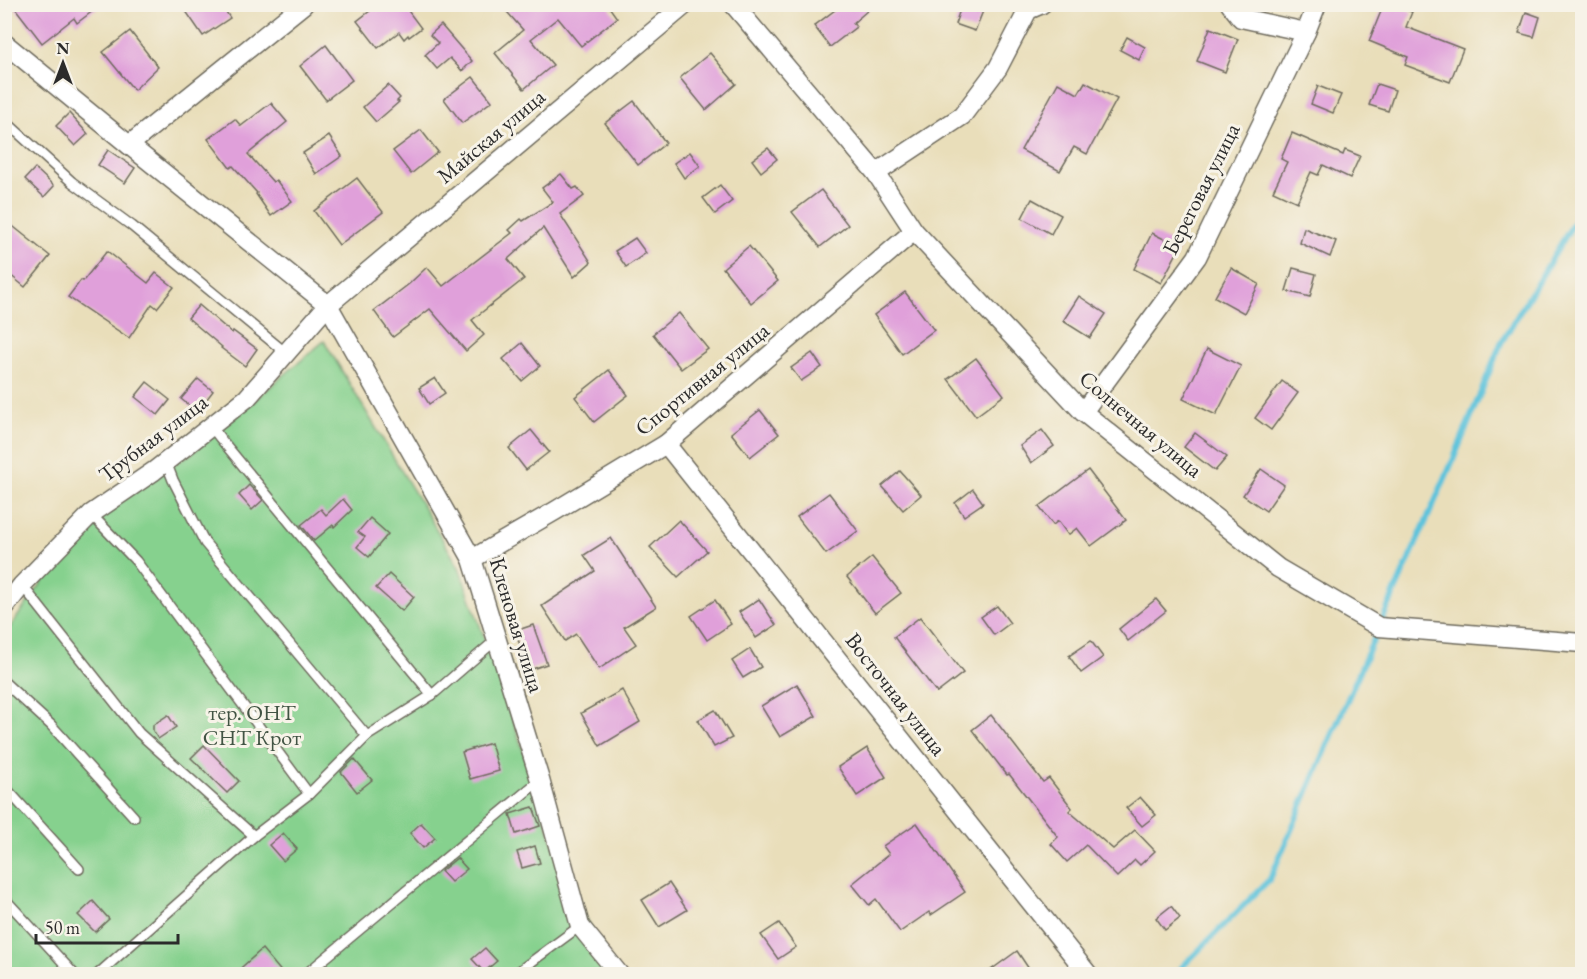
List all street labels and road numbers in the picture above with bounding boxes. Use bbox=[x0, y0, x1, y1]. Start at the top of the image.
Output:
street label: Майская улица bbox=[431, 82, 551, 190]
street label: Береговая улица bbox=[1155, 118, 1247, 260]
street label: Спортивная улица bbox=[629, 316, 775, 442]
street label: Солнечная улица bbox=[1073, 364, 1209, 484]
street label: Трубная улица bbox=[93, 387, 214, 488]
street label: Кленовая улица bbox=[483, 554, 551, 696]
street label: Восточная улица bbox=[839, 627, 953, 762]

